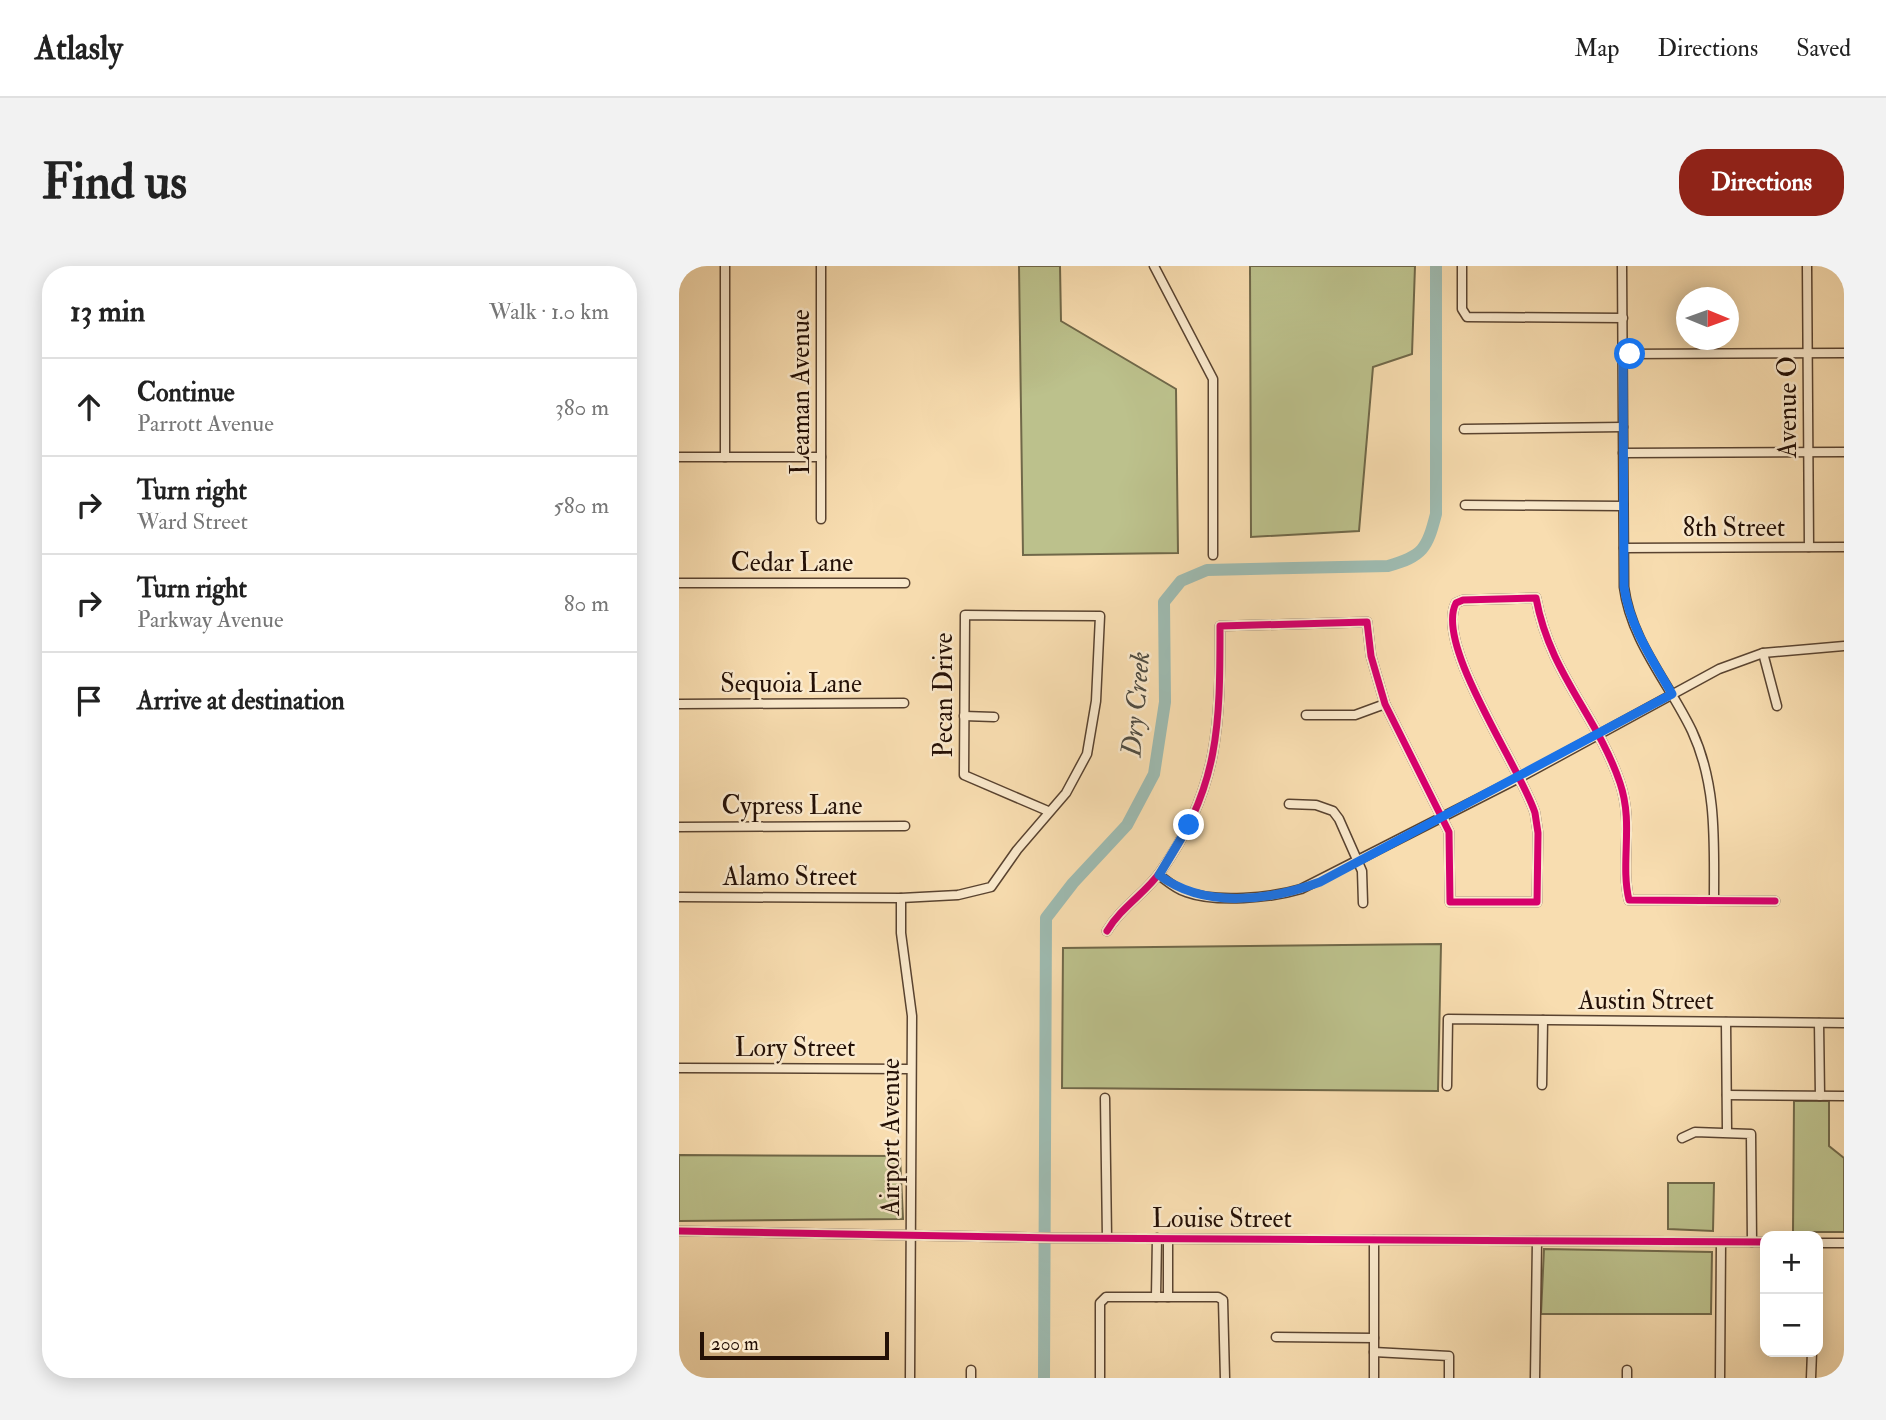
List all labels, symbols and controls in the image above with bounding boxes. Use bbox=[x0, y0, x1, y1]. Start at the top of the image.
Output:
text: Atlasly bbox=[35, 28, 123, 69]
text: Map bbox=[1574, 33, 1619, 64]
text: Directions bbox=[1657, 33, 1758, 64]
text: Saved bbox=[1796, 33, 1851, 64]
button: Directions bbox=[1679, 149, 1844, 216]
text: Find us bbox=[42, 152, 187, 213]
north arrow bbox=[1676, 287, 1739, 350]
text: 13 min bbox=[70, 293, 145, 330]
text: Walk · 1.0 km bbox=[489, 297, 609, 326]
street label: Leaman Avenue bbox=[785, 309, 817, 475]
route start bbox=[1614, 338, 1645, 369]
street label: Avenue O bbox=[1772, 356, 1804, 459]
text: Continue bbox=[137, 377, 235, 409]
icon: ahead bbox=[70, 388, 108, 426]
text: 380 m bbox=[555, 393, 609, 422]
text: Parrott Avenue bbox=[137, 409, 274, 438]
text: Turn right bbox=[137, 475, 247, 507]
icon: right bbox=[70, 486, 108, 524]
text: 580 m bbox=[554, 491, 609, 520]
text: Ward Street bbox=[137, 507, 248, 536]
street label: 8th Street bbox=[1683, 512, 1785, 544]
street label: Cedar Lane bbox=[731, 547, 853, 579]
text: Turn right bbox=[137, 573, 247, 605]
icon: right bbox=[70, 584, 108, 622]
text: 80 m bbox=[564, 589, 609, 618]
text: Parkway Avenue bbox=[137, 605, 284, 634]
street label: Pecan Drive bbox=[928, 632, 960, 757]
water label: Dry Creek bbox=[1114, 650, 1159, 759]
street label: Sequoia Lane bbox=[720, 668, 862, 700]
icon: arrive bbox=[70, 682, 108, 720]
text: Arrive at destination bbox=[137, 685, 345, 717]
street label: Cypress Lane bbox=[722, 790, 863, 823]
route end bbox=[1173, 809, 1204, 840]
street label: Alamo Street bbox=[722, 861, 857, 893]
street label: Austin Street bbox=[1577, 985, 1714, 1017]
street label: Lory Street bbox=[735, 1032, 855, 1064]
street label: Airport Avenue bbox=[875, 1058, 908, 1217]
street label: Louise Street bbox=[1152, 1203, 1292, 1235]
map controls bbox=[1760, 1231, 1823, 1357]
button: + bbox=[1760, 1231, 1823, 1294]
button: − bbox=[1760, 1294, 1823, 1357]
scale bar bbox=[700, 1329, 889, 1361]
text: 200 m bbox=[711, 1332, 759, 1356]

